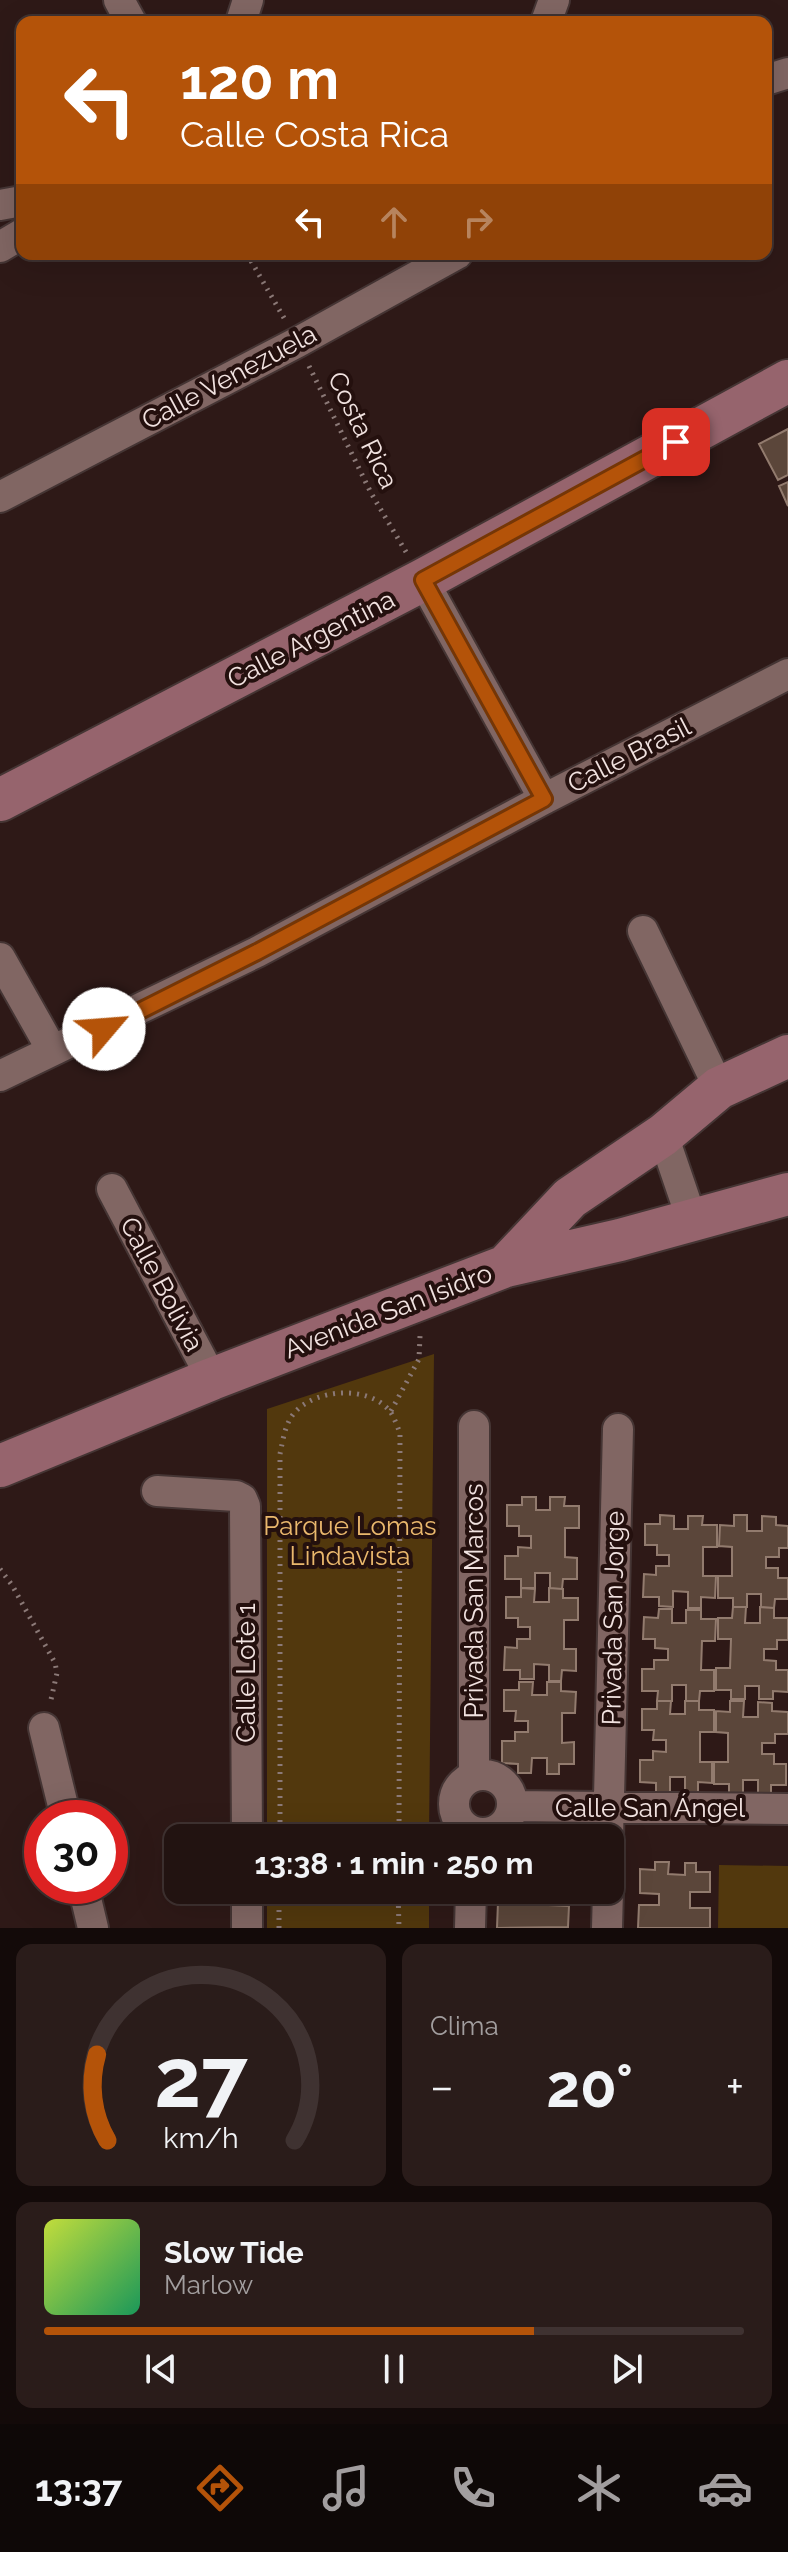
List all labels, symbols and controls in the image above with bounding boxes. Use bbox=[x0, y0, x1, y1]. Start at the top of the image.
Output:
text: 120 m bbox=[180, 46, 339, 112]
icon: left bbox=[48, 48, 152, 152]
text: Calle Costa Rica bbox=[180, 113, 449, 155]
icon: left bbox=[288, 200, 332, 244]
icon: ahead bbox=[372, 200, 416, 244]
icon: right bbox=[456, 200, 500, 244]
street label: Calle Venezuela bbox=[137, 318, 321, 436]
street label: Costa Rica bbox=[322, 367, 404, 493]
pin bbox=[642, 408, 710, 476]
icon: arrive bbox=[654, 420, 698, 464]
street label: Calle Argentina bbox=[222, 584, 400, 694]
street label: Calle Brasil bbox=[563, 711, 696, 799]
position arrow bbox=[62, 987, 146, 1071]
street label: Calle Bolivia bbox=[114, 1212, 210, 1356]
street label: Avenida San Isidro bbox=[280, 1258, 496, 1364]
street label: Privada San Marcos bbox=[459, 1483, 489, 1719]
street label: Privada San Jorge bbox=[596, 1510, 630, 1726]
park label: Parque Lomas Lindavista bbox=[263, 1511, 437, 1571]
street label: Calle Lote 1 bbox=[231, 1603, 261, 1743]
street label: Calle San Ángel bbox=[555, 1793, 746, 1823]
speed limit sign: 30 bbox=[24, 1800, 128, 1904]
text: 13:38 · 1 min · 250 m bbox=[255, 1846, 533, 1881]
text: Clima bbox=[430, 2011, 499, 2041]
text: 27 bbox=[154, 2029, 248, 2126]
text: 20° bbox=[546, 2051, 633, 2121]
text: − bbox=[430, 2061, 454, 2112]
text: + bbox=[726, 2061, 744, 2112]
text: km/h bbox=[163, 2121, 239, 2155]
text: Slow Tide bbox=[164, 2235, 304, 2270]
text: Marlow bbox=[164, 2270, 253, 2300]
icon: previous bbox=[139, 2347, 183, 2391]
icon: pause bbox=[372, 2347, 416, 2391]
icon: next bbox=[605, 2347, 649, 2391]
icon: directions bbox=[192, 2460, 248, 2516]
icon: music bbox=[318, 2460, 374, 2516]
icon: phone bbox=[445, 2460, 501, 2516]
icon: climate bbox=[571, 2460, 627, 2516]
icon: car bbox=[697, 2460, 753, 2516]
text: 13:37 bbox=[35, 2467, 122, 2509]

